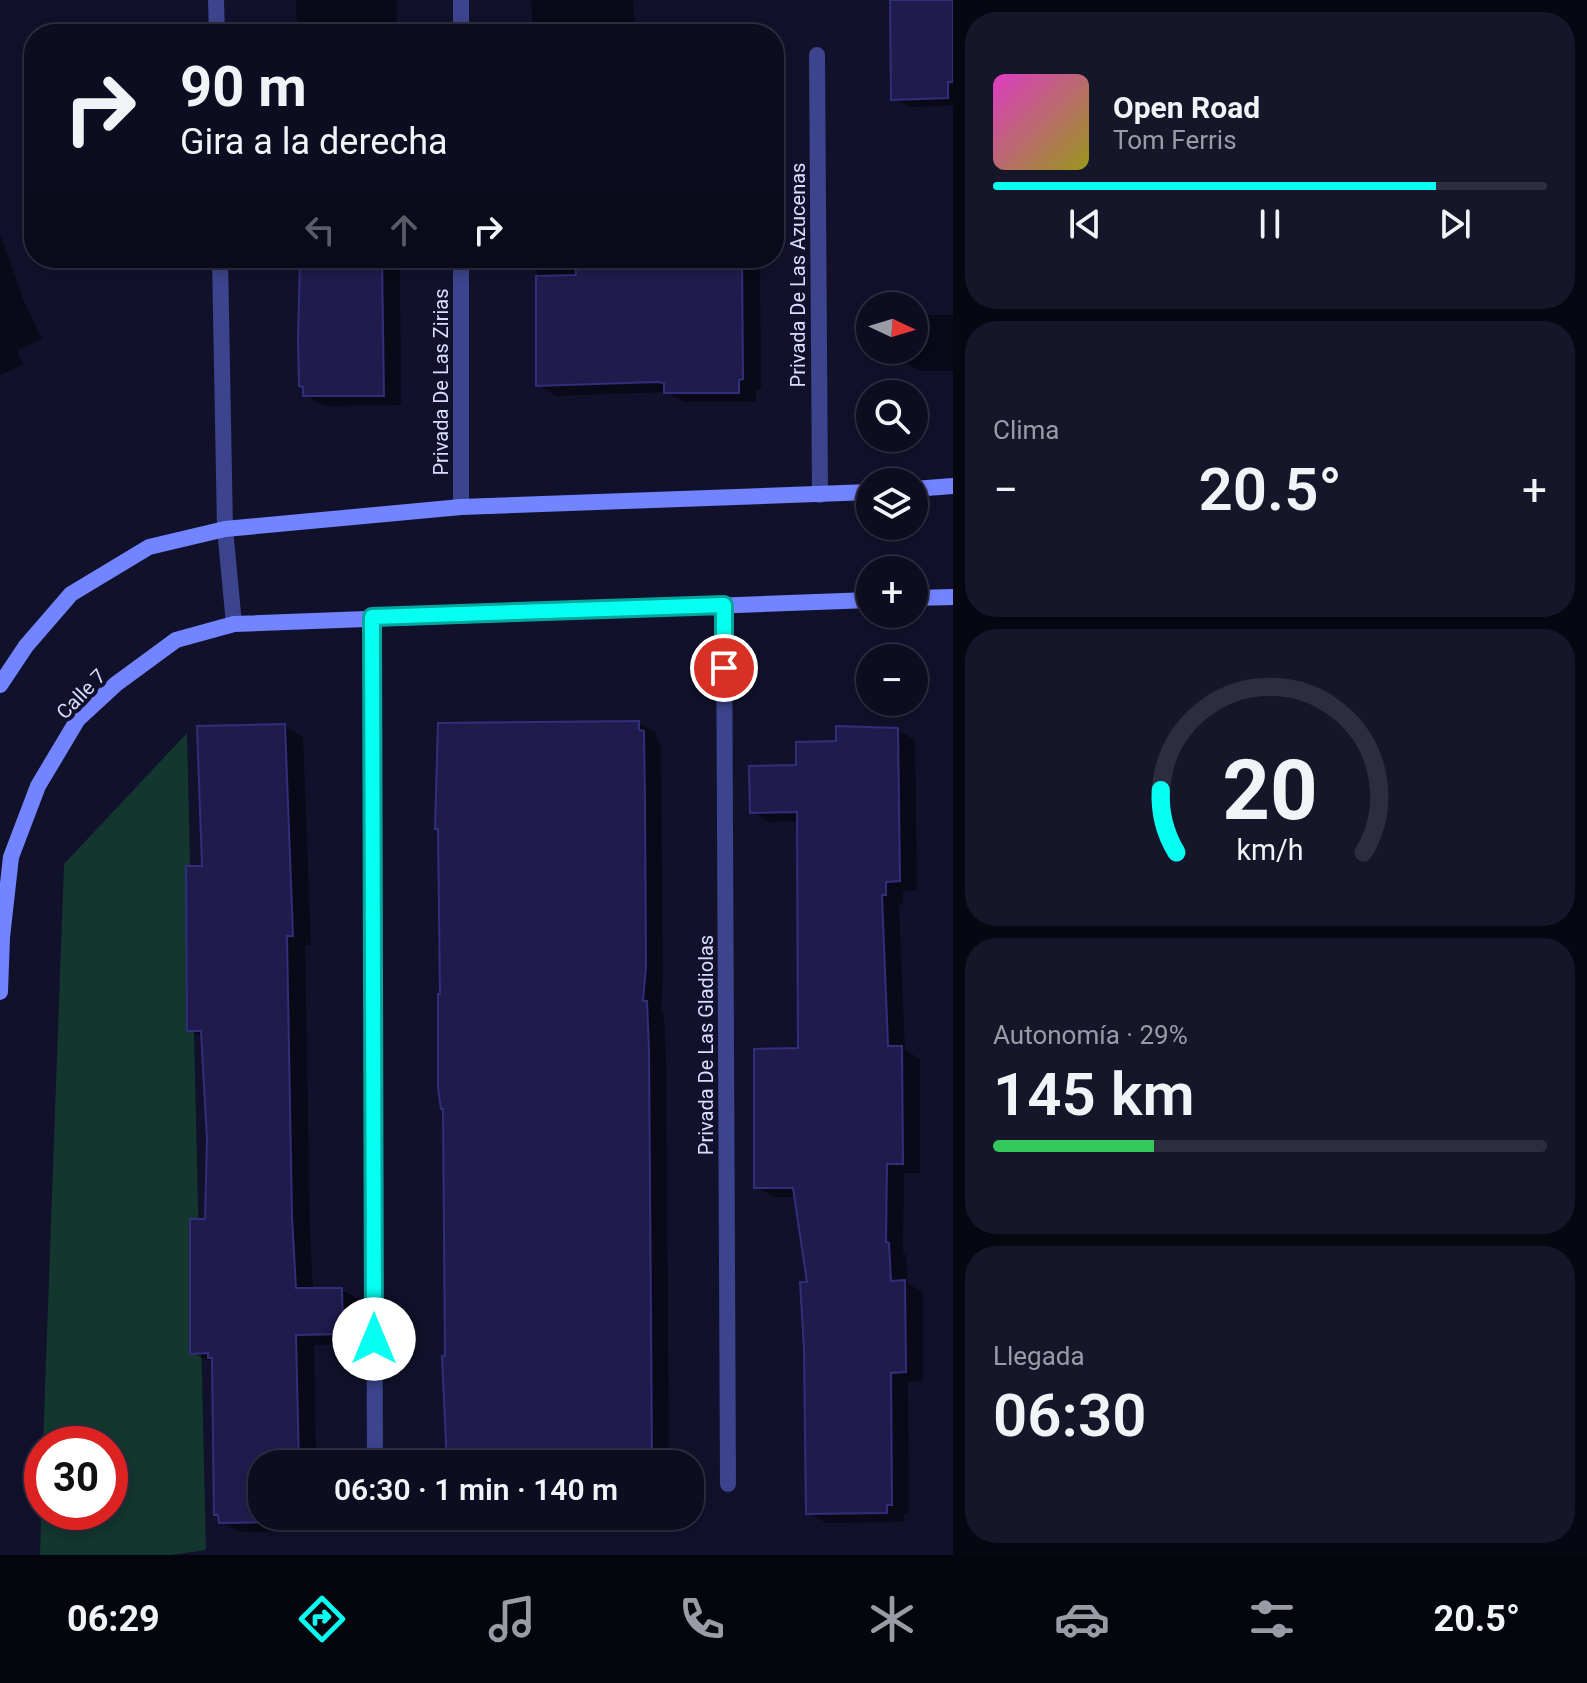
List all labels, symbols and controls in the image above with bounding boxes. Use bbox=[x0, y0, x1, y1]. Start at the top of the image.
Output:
text: 90 m bbox=[180, 54, 307, 120]
icon: right bbox=[48, 56, 152, 160]
text: Open Road bbox=[1113, 90, 1260, 125]
text: Gira a la derecha bbox=[180, 121, 448, 163]
text: Tom Ferris bbox=[1113, 125, 1237, 155]
street label: Privada De Las Azucenas bbox=[786, 163, 810, 387]
icon: previous bbox=[1063, 202, 1107, 246]
icon: pause bbox=[1248, 202, 1292, 246]
icon: next bbox=[1433, 202, 1477, 246]
icon: left bbox=[298, 208, 342, 252]
icon: ahead bbox=[382, 208, 426, 252]
icon: right bbox=[466, 208, 510, 252]
street label: Privada De Las Zirias bbox=[429, 288, 453, 476]
north arrow bbox=[856, 292, 928, 364]
map controls bbox=[856, 292, 928, 716]
button: search bbox=[856, 380, 928, 452]
text: Clima bbox=[993, 415, 1060, 445]
text: 20.5° bbox=[1199, 454, 1342, 525]
text: − bbox=[993, 464, 1018, 516]
text: + bbox=[1522, 464, 1547, 516]
button: layers bbox=[856, 468, 928, 540]
button: + bbox=[856, 556, 928, 628]
pin bbox=[690, 634, 758, 702]
button: − bbox=[856, 644, 928, 716]
icon: arrive bbox=[702, 646, 746, 690]
street label: Calle 7 bbox=[51, 664, 111, 724]
text: 20 bbox=[1222, 742, 1318, 839]
text: km/h bbox=[1236, 834, 1304, 868]
street label: Privada De Las Gladiolas bbox=[694, 935, 718, 1155]
text: Autonomía · 29% bbox=[993, 1020, 1188, 1050]
text: 145 km bbox=[993, 1059, 1195, 1130]
position arrow bbox=[332, 1297, 416, 1381]
text: Llegada bbox=[993, 1341, 1085, 1371]
text: 06:30 bbox=[993, 1380, 1146, 1451]
speed limit sign: 30 bbox=[24, 1426, 128, 1530]
text: 06:30 · 1 min · 140 m bbox=[334, 1472, 618, 1507]
icon: directions bbox=[294, 1591, 350, 1647]
icon: music bbox=[484, 1591, 540, 1647]
icon: phone bbox=[674, 1591, 730, 1647]
icon: climate bbox=[864, 1591, 920, 1647]
icon: car bbox=[1054, 1591, 1110, 1647]
icon: filters bbox=[1244, 1591, 1300, 1647]
text: 06:29 bbox=[67, 1598, 160, 1640]
text: 20.5° bbox=[1434, 1598, 1520, 1640]

